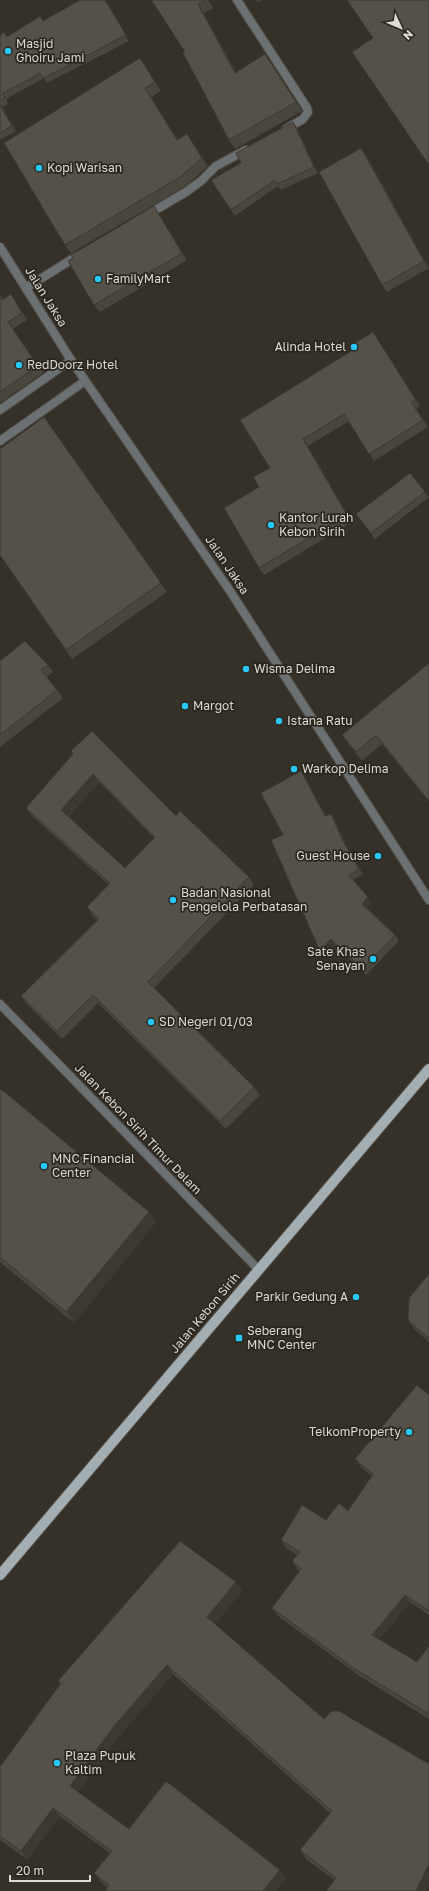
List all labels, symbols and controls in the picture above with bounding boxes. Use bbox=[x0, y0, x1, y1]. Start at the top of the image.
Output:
north arrow bbox=[381, 8, 421, 48]
text: N bbox=[401, 28, 416, 43]
place label: Masjid Ghoiru Jami bbox=[16, 36, 84, 65]
marker: Masjid Ghoiru Jami bbox=[3, 46, 13, 56]
place label: Kopi Warisan bbox=[47, 160, 122, 175]
marker: Kopi Warisan bbox=[34, 163, 44, 173]
street label: Jalan Jaksa bbox=[22, 264, 71, 329]
place label: FamilyMart bbox=[106, 271, 171, 286]
marker: FamilyMart bbox=[93, 274, 103, 284]
place label: Alinda Hotel bbox=[275, 339, 346, 354]
marker: Alinda Hotel bbox=[349, 342, 359, 352]
place label: RedDoorz Hotel bbox=[27, 357, 118, 372]
marker: RedDoorz Hotel bbox=[14, 360, 24, 370]
place label: Kantor Lurah Kebon Sirih bbox=[279, 510, 353, 539]
marker: Kantor Lurah Kebon Sirih bbox=[266, 520, 276, 530]
street label: Jalan Jaksa bbox=[202, 532, 253, 597]
place label: Wisma Delima bbox=[254, 661, 335, 676]
marker: Wisma Delima bbox=[241, 664, 251, 674]
place label: Margot bbox=[193, 698, 234, 713]
marker: Margot bbox=[180, 701, 190, 711]
place label: Istana Ratu bbox=[287, 713, 353, 728]
marker: Istana Ratu bbox=[274, 716, 284, 726]
place label: Warkop Delima bbox=[302, 761, 388, 776]
marker: Warkop Delima bbox=[289, 764, 299, 774]
place label: Guest House bbox=[296, 848, 370, 863]
marker: Guest House bbox=[373, 851, 383, 861]
place label: Badan Nasional Pengelola Perbatasan bbox=[181, 885, 307, 914]
marker: Badan Nasional Pengelola Perbatasan bbox=[168, 895, 178, 905]
place label: Sate Khas Senayan bbox=[307, 944, 365, 973]
marker: Sate Khas Senayan bbox=[368, 954, 378, 964]
place label: SD Negeri 01/03 bbox=[159, 1014, 253, 1029]
marker: SD Negeri 01/03 bbox=[146, 1017, 156, 1027]
street label: Jalan Kebon Sirih Timur Dalam bbox=[72, 1060, 205, 1197]
place label: MNC Financial Center bbox=[52, 1151, 135, 1180]
marker: MNC Financial Center bbox=[39, 1161, 49, 1171]
street label: Jalan Kebon Sirih bbox=[167, 1269, 243, 1356]
place label: Parkir Gedung A bbox=[255, 1289, 348, 1304]
marker: Parkir Gedung A bbox=[351, 1292, 361, 1302]
place label: Seberang MNC Center bbox=[247, 1323, 317, 1352]
marker: Seberang MNC Center bbox=[234, 1333, 244, 1343]
place label: TelkomProperty bbox=[309, 1424, 401, 1439]
marker: TelkomProperty bbox=[404, 1427, 414, 1437]
place label: Plaza Pupuk Kaltim bbox=[65, 1748, 136, 1777]
marker: Plaza Pupuk Kaltim bbox=[52, 1758, 62, 1768]
scale bar bbox=[10, 1857, 90, 1883]
text: 20 m bbox=[16, 1863, 44, 1878]

